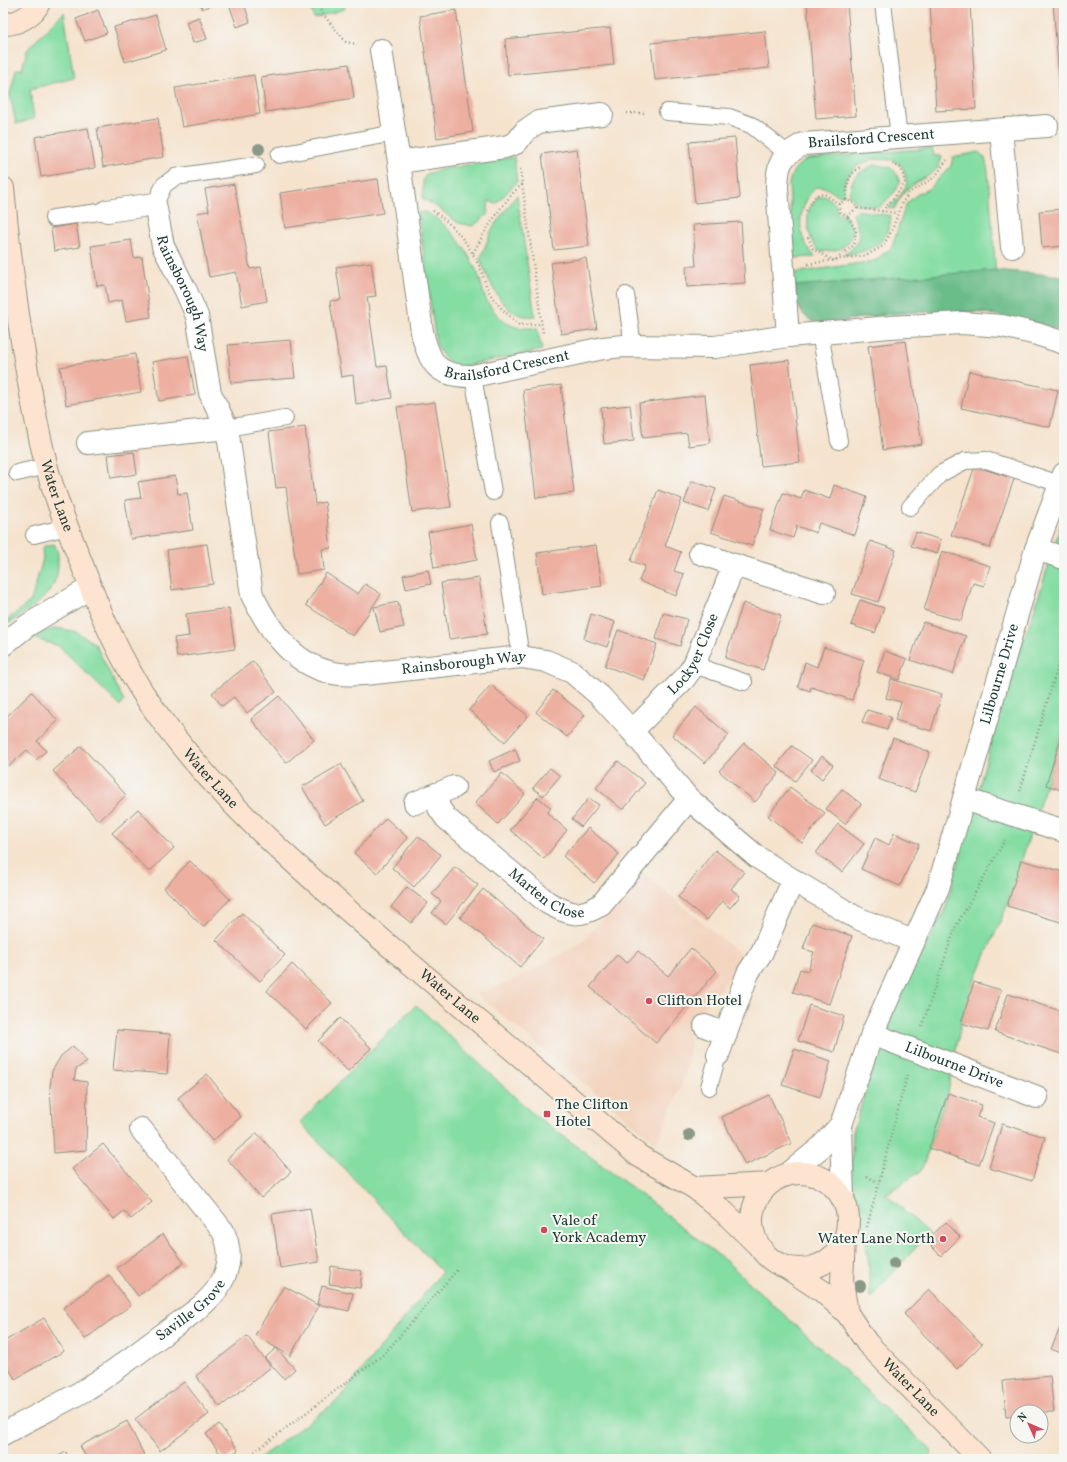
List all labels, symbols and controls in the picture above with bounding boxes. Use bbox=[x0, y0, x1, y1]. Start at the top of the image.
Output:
street label: Brailsford Crescent bbox=[807, 124, 936, 154]
street label: Rainsborough Way bbox=[151, 233, 213, 354]
street label: Brailsford Crescent bbox=[441, 345, 571, 387]
street label: Water Lane bbox=[35, 458, 78, 535]
street label: Lockyer Close bbox=[663, 610, 724, 700]
street label: Lilbourne Drive bbox=[975, 621, 1024, 727]
street label: Rainsborough Way bbox=[401, 646, 528, 680]
street label: Water Lane bbox=[177, 744, 243, 814]
street label: Marten Close bbox=[503, 863, 586, 924]
street label: Water Lane bbox=[414, 965, 485, 1029]
place label: Clifton Hotel bbox=[657, 991, 742, 1012]
marker: Clifton Hotel bbox=[644, 996, 654, 1006]
street label: Lilbourne Drive bbox=[902, 1037, 1007, 1094]
place label: The Clifton Hotel bbox=[555, 1095, 628, 1133]
marker: The Clifton Hotel bbox=[542, 1109, 552, 1119]
place label: Vale of York Academy bbox=[552, 1211, 646, 1249]
marker: Vale of York Academy bbox=[539, 1225, 549, 1235]
place label: Water Lane North bbox=[818, 1229, 935, 1250]
marker: Water Lane North bbox=[938, 1234, 948, 1244]
street label: Saville Grove bbox=[152, 1275, 231, 1347]
street label: Water Lane bbox=[877, 1354, 944, 1422]
north arrow bbox=[1009, 1404, 1049, 1444]
text: N bbox=[1015, 1410, 1031, 1426]

